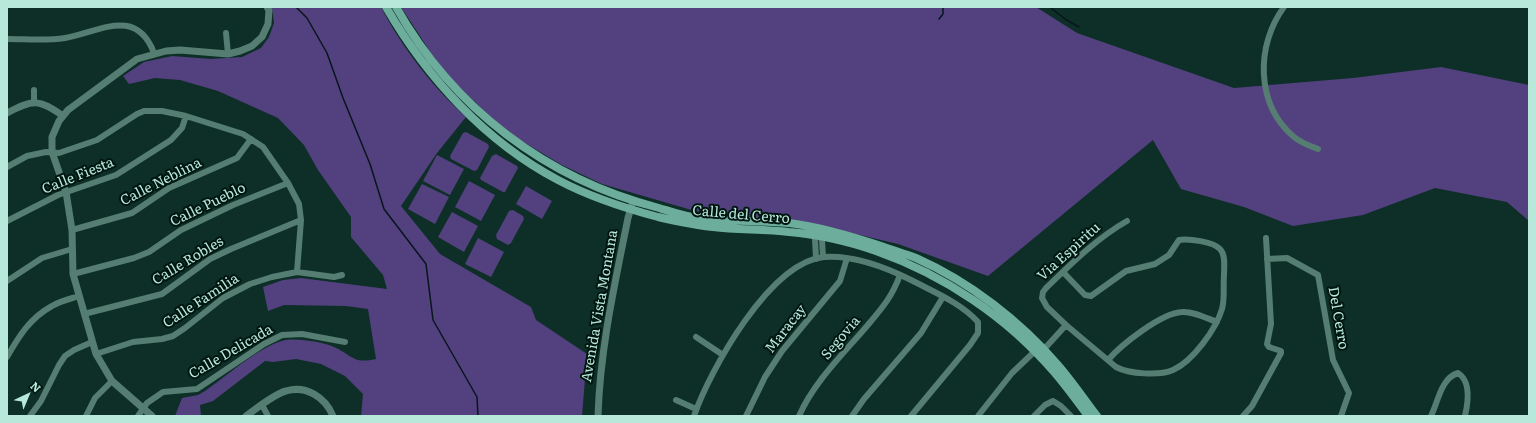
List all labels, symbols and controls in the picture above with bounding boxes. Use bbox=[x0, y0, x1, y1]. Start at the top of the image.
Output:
street label: Calle Fiesta bbox=[40, 154, 116, 198]
street label: Calle Neblina bbox=[118, 154, 204, 210]
street label: Calle Pueblo bbox=[168, 180, 248, 230]
street label: Calle del Cerro bbox=[692, 202, 790, 228]
street label: Via Espiritu bbox=[1034, 219, 1104, 285]
street label: Avenida Vista Montana bbox=[578, 229, 622, 383]
street label: Calle Robles bbox=[149, 233, 227, 289]
street label: Calle Familia bbox=[160, 270, 242, 332]
street label: Del Cerro bbox=[1324, 285, 1352, 351]
street label: Maracay bbox=[762, 301, 810, 357]
street label: Segovia bbox=[818, 313, 864, 363]
street label: Calle Delicada bbox=[186, 321, 276, 383]
north arrow bbox=[8, 375, 48, 415]
text: N bbox=[27, 377, 45, 395]

